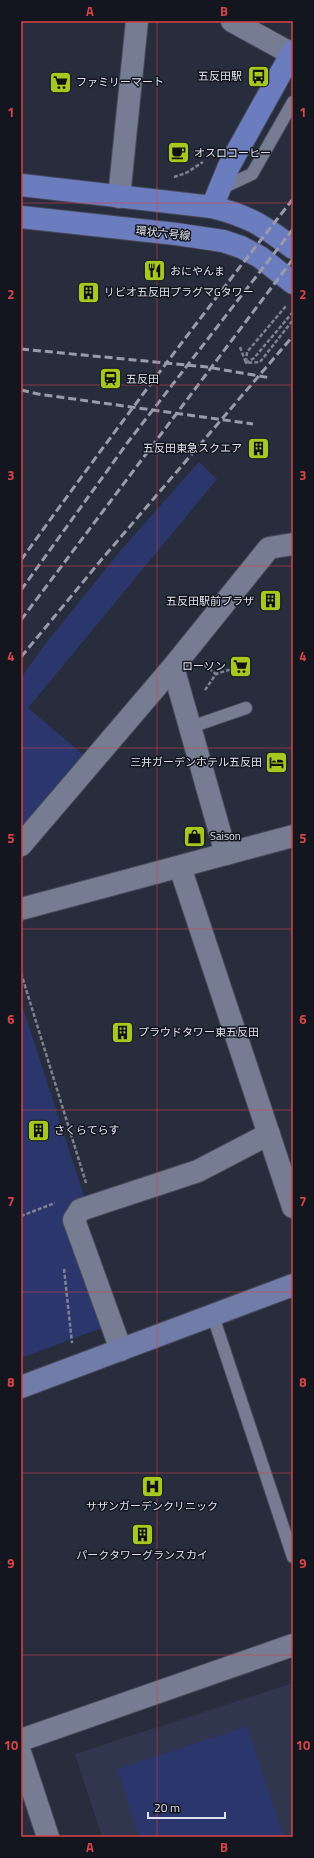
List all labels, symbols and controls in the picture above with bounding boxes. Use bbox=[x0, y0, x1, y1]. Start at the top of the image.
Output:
text: A bbox=[86, 1, 94, 21]
text: B bbox=[220, 1, 228, 21]
bus stop icon: 五反田駅 bbox=[245, 63, 271, 89]
place label: 五反田駅 bbox=[198, 68, 242, 84]
supermarket icon: ファミリーマート bbox=[48, 69, 74, 95]
place label: ファミリーマート bbox=[76, 74, 164, 90]
text: 1 bbox=[7, 102, 15, 122]
text: 1 bbox=[299, 102, 307, 122]
cafe icon: オスロコーヒー bbox=[165, 140, 191, 166]
place label: オスロコーヒー bbox=[194, 145, 271, 161]
street label: 環状六号線 bbox=[135, 222, 191, 244]
restaurant icon: おにやんま bbox=[142, 258, 168, 284]
place label: おにやんま bbox=[170, 263, 225, 279]
building icon: リビオ五反田プラグマGタワー bbox=[76, 279, 102, 305]
text: 2 bbox=[7, 284, 15, 304]
place label: リビオ五反田プラグマGタワー bbox=[104, 284, 254, 300]
text: 2 bbox=[299, 284, 307, 304]
station icon: 五反田 bbox=[98, 366, 124, 392]
place label: 五反田 bbox=[126, 371, 159, 387]
building icon: 五反田東急スクエア bbox=[245, 435, 271, 461]
place label: 五反田東急スクエア bbox=[143, 440, 242, 456]
text: 3 bbox=[7, 465, 15, 485]
text: 3 bbox=[299, 465, 307, 485]
building icon: 五反田駅前プラザ bbox=[257, 588, 283, 614]
place label: 五反田駅前プラザ bbox=[166, 593, 254, 609]
text: 4 bbox=[7, 646, 15, 666]
text: 4 bbox=[299, 646, 307, 666]
supermarket icon: ローソン bbox=[228, 653, 254, 679]
place label: ローソン bbox=[182, 658, 226, 674]
hotel icon: 三井ガーデンホテル五反田 bbox=[264, 749, 290, 775]
place label: 三井ガーデンホテル五反田 bbox=[130, 754, 262, 770]
shop icon: Saison bbox=[182, 823, 208, 849]
text: 5 bbox=[7, 828, 15, 848]
place label: Saison bbox=[210, 828, 241, 844]
text: 5 bbox=[299, 828, 307, 848]
text: 6 bbox=[7, 1009, 15, 1029]
text: 6 bbox=[299, 1009, 307, 1029]
building icon: プラウドタワー東五反田 bbox=[109, 1019, 135, 1045]
place label: プラウドタワー東五反田 bbox=[138, 1024, 259, 1040]
building icon: さくらてらす bbox=[25, 1117, 51, 1143]
place label: さくらてらす bbox=[54, 1122, 119, 1138]
text: 7 bbox=[7, 1191, 15, 1211]
text: 7 bbox=[299, 1191, 307, 1211]
text: 8 bbox=[7, 1372, 15, 1392]
text: 8 bbox=[299, 1372, 307, 1392]
hospital icon: サザンガーデンクリニック bbox=[139, 1473, 165, 1499]
place label: サザンガーデンクリニック bbox=[86, 1498, 218, 1514]
building icon: パークタワーグランスカイ bbox=[129, 1522, 155, 1548]
place label: パークタワーグランスカイ bbox=[76, 1547, 208, 1563]
text: 9 bbox=[7, 1553, 15, 1573]
text: 9 bbox=[299, 1553, 307, 1573]
text: 10 bbox=[4, 1735, 18, 1755]
text: 10 bbox=[296, 1735, 310, 1755]
scale bar bbox=[148, 1794, 225, 1820]
text: 20 m bbox=[154, 1798, 180, 1817]
text: A bbox=[86, 1837, 94, 1857]
text: B bbox=[220, 1837, 228, 1857]

